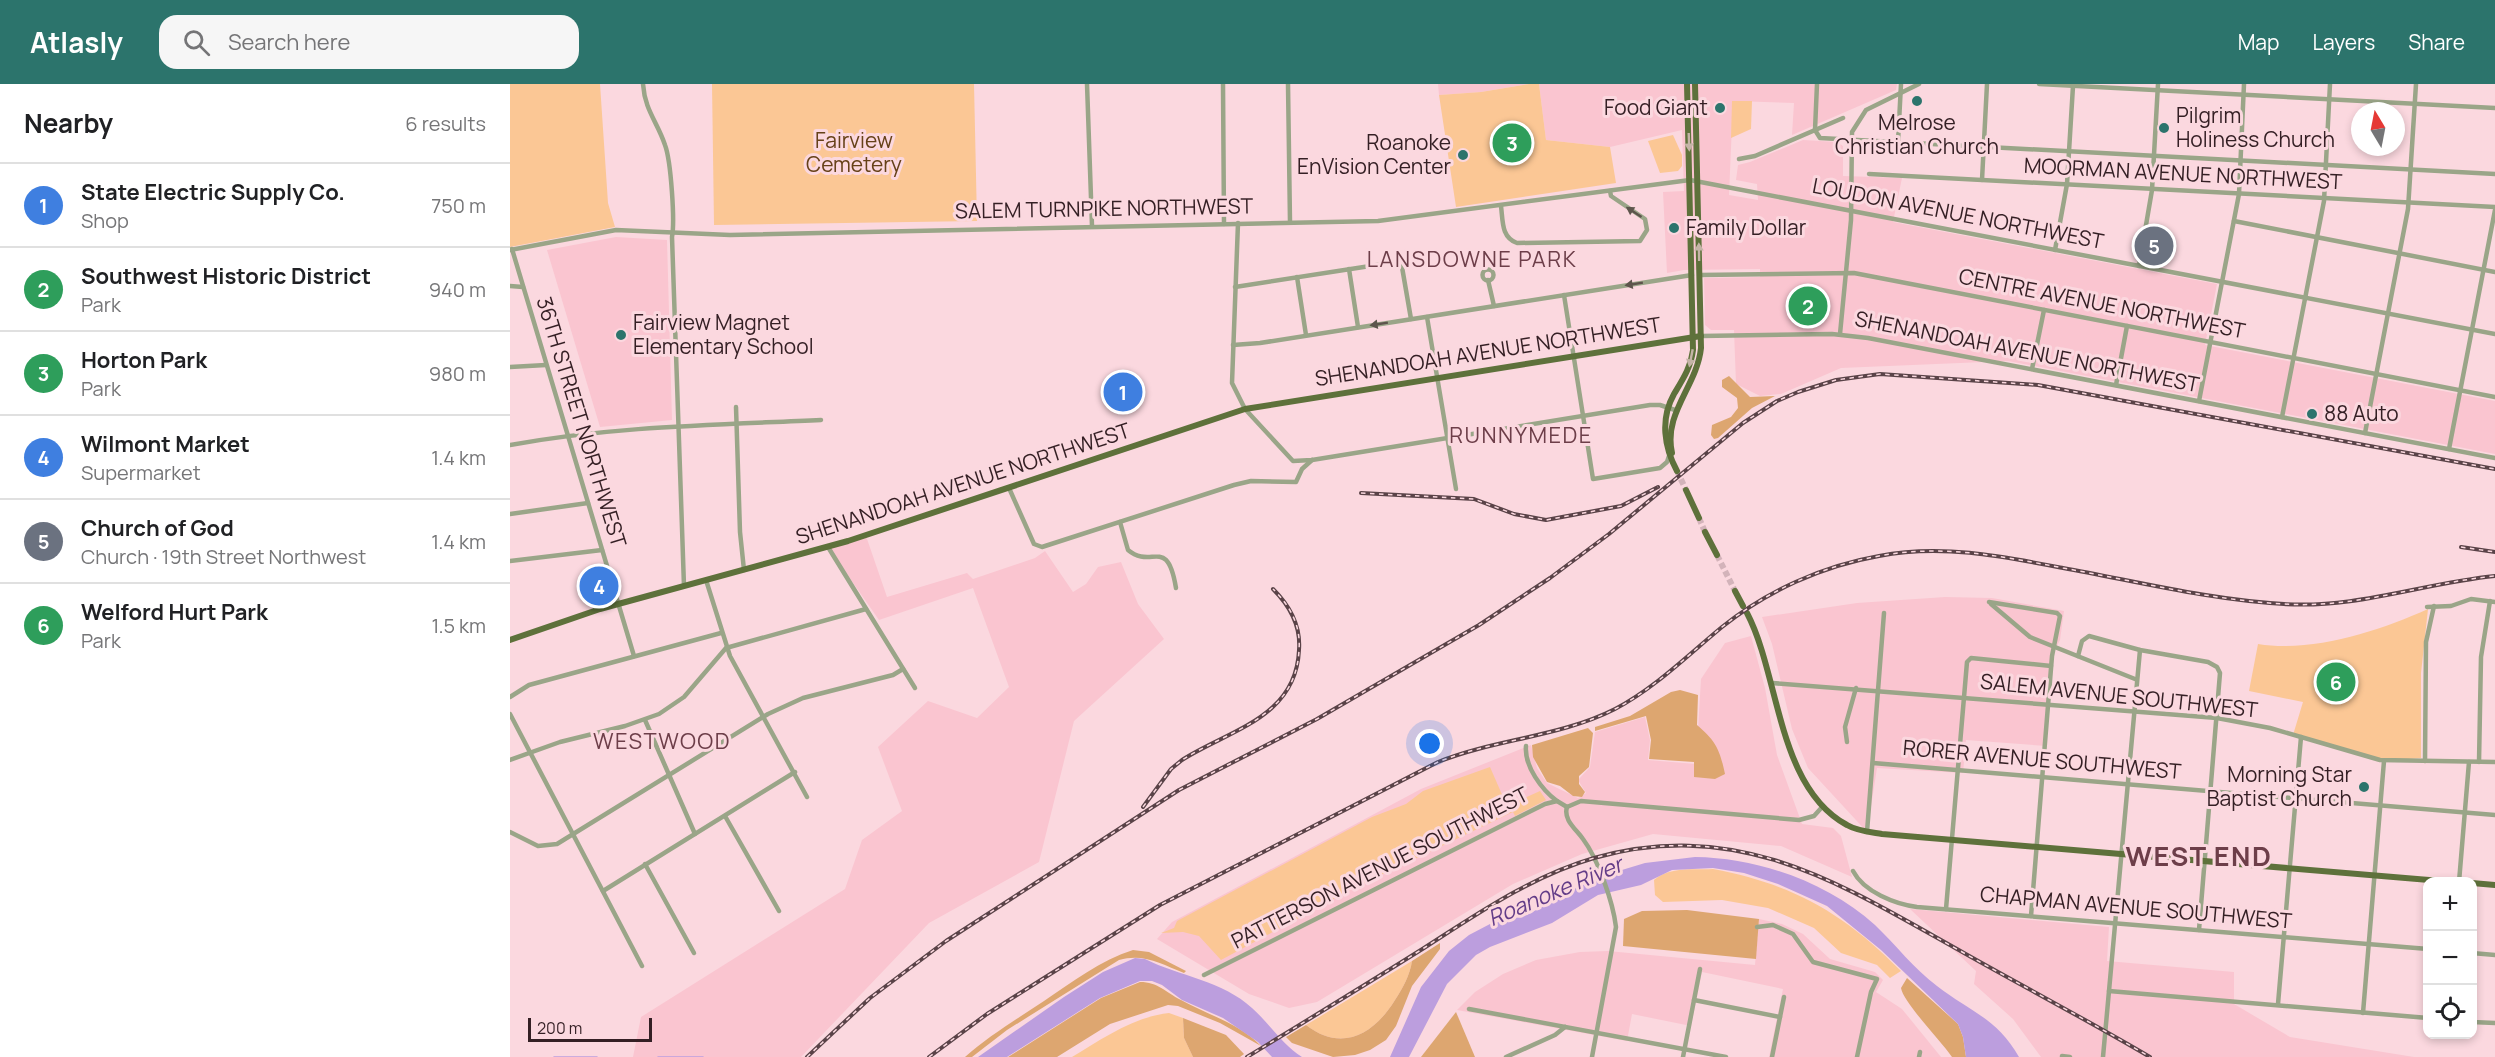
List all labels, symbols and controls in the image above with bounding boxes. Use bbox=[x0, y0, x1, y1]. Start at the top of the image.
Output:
search box bbox=[159, 15, 579, 69]
text: Atlasly bbox=[30, 23, 123, 61]
icon: search bbox=[180, 26, 213, 59]
text: Search here bbox=[228, 27, 350, 57]
text: Map bbox=[2238, 28, 2279, 56]
text: Layers bbox=[2312, 28, 2375, 56]
text: Share bbox=[2408, 28, 2465, 56]
place label: Food Giant bbox=[1604, 93, 1708, 121]
marker: Melrose Christian Church bbox=[1910, 94, 1924, 108]
marker: Food Giant bbox=[1713, 101, 1727, 115]
place label: Pilgrim Holiness Church bbox=[2176, 101, 2335, 153]
north arrow bbox=[2351, 102, 2405, 156]
text: Nearby bbox=[24, 105, 113, 141]
place label: Melrose Christian Church bbox=[1835, 108, 1999, 160]
text: 6 results bbox=[405, 110, 486, 137]
pin: 3 bbox=[1492, 120, 1532, 166]
marker: Pilgrim Holiness Church bbox=[2157, 121, 2171, 135]
park label: Fairview Cemetery bbox=[806, 126, 902, 178]
place label: Roanoke EnVision Center bbox=[1297, 128, 1451, 180]
one-way arrow bbox=[1684, 133, 1694, 152]
marker: Roanoke EnVision Center bbox=[1456, 148, 1470, 162]
street label: MOORMAN AVENUE NORTHWEST bbox=[2023, 151, 2343, 195]
street label: LOUDON AVENUE NORTHWEST bbox=[1810, 171, 2107, 255]
text: State Electric Supply Co. bbox=[81, 177, 345, 207]
street label: SALEM TURNPIKE NORTHWEST bbox=[955, 191, 1254, 225]
text: 1 bbox=[39, 192, 48, 219]
text: 750 m bbox=[431, 192, 486, 219]
one-way arrow bbox=[1626, 206, 1642, 217]
text: Shop bbox=[81, 207, 129, 234]
place label: Family Dollar bbox=[1686, 213, 1807, 241]
marker: Family Dollar bbox=[1667, 221, 1681, 235]
pin: 5 bbox=[2134, 224, 2174, 268]
one-way arrow bbox=[1694, 243, 1704, 262]
district label: LANSDOWNE PARK bbox=[1367, 244, 1577, 274]
text: Southwest Historic District bbox=[81, 261, 371, 291]
street label: CENTRE AVENUE NORTHWEST bbox=[1957, 261, 2248, 345]
text: 2 bbox=[38, 276, 49, 303]
text: 940 m bbox=[429, 276, 486, 303]
one-way arrow bbox=[1624, 279, 1643, 288]
pin: 2 bbox=[1788, 284, 1828, 328]
text: Park bbox=[81, 291, 121, 318]
street label: 36TH STREET NORTHWEST bbox=[530, 293, 634, 551]
street label: SHENANDOAH AVENUE NORTHWEST bbox=[1853, 304, 2202, 398]
place label: Fairview Magnet Elementary School bbox=[633, 308, 814, 360]
street label: SHENANDOAH AVENUE NORTHWEST bbox=[1313, 310, 1663, 392]
one-way arrow bbox=[1370, 320, 1389, 329]
marker: Fairview Magnet Elementary School bbox=[614, 328, 628, 342]
text: Horton Park bbox=[81, 345, 207, 375]
one-way arrow bbox=[1686, 349, 1695, 368]
text: 3 bbox=[38, 360, 49, 387]
text: 980 m bbox=[429, 360, 486, 387]
pin: 1 bbox=[1104, 370, 1142, 414]
text: Park bbox=[81, 375, 121, 402]
place label: 88 Auto bbox=[2324, 399, 2399, 427]
marker: 88 Auto bbox=[2305, 407, 2319, 421]
street label: SHENANDOAH AVENUE NORTHWEST bbox=[792, 415, 1134, 550]
district label: RUNNYMEDE bbox=[1449, 420, 1593, 450]
text: Wilmont Market bbox=[81, 429, 250, 459]
text: 4 bbox=[37, 444, 50, 471]
text: 1.4 km bbox=[431, 444, 486, 471]
text: Supermarket bbox=[81, 459, 201, 486]
text: Church of God bbox=[81, 513, 234, 543]
text: 5 bbox=[38, 528, 49, 555]
text: 1.4 km bbox=[431, 528, 486, 555]
text: Church · 19th Street Northwest bbox=[81, 543, 366, 570]
pin: 4 bbox=[580, 564, 619, 608]
text: Welford Hurt Park bbox=[81, 597, 268, 627]
text: 6 bbox=[37, 612, 50, 639]
text: 1.5 km bbox=[432, 612, 486, 639]
text: Park bbox=[81, 627, 121, 654]
pin: 6 bbox=[2316, 660, 2356, 704]
street label: SALEM AVENUE SOUTHWEST bbox=[1979, 667, 2260, 724]
district label: WESTWOOD bbox=[593, 726, 731, 756]
your location bbox=[1415, 729, 1444, 758]
street label: RORER AVENUE SOUTHWEST bbox=[1902, 733, 2183, 785]
place label: Morning Star Baptist Church bbox=[2207, 760, 2352, 812]
street label: PATTERSON AVENUE SOUTHWEST bbox=[1226, 780, 1533, 954]
marker: Morning Star Baptist Church bbox=[2357, 780, 2371, 794]
district label: WEST END bbox=[2126, 837, 2272, 874]
water label: Roanoke River bbox=[1483, 848, 1630, 933]
map controls bbox=[2423, 877, 2477, 1039]
button: + bbox=[2423, 877, 2477, 931]
street label: CHAPMAN AVENUE SOUTHWEST bbox=[1979, 879, 2294, 935]
button: − bbox=[2423, 931, 2477, 985]
button: locate bbox=[2423, 985, 2477, 1039]
scale bar bbox=[528, 1015, 652, 1042]
text: 200 m bbox=[537, 1017, 582, 1039]

